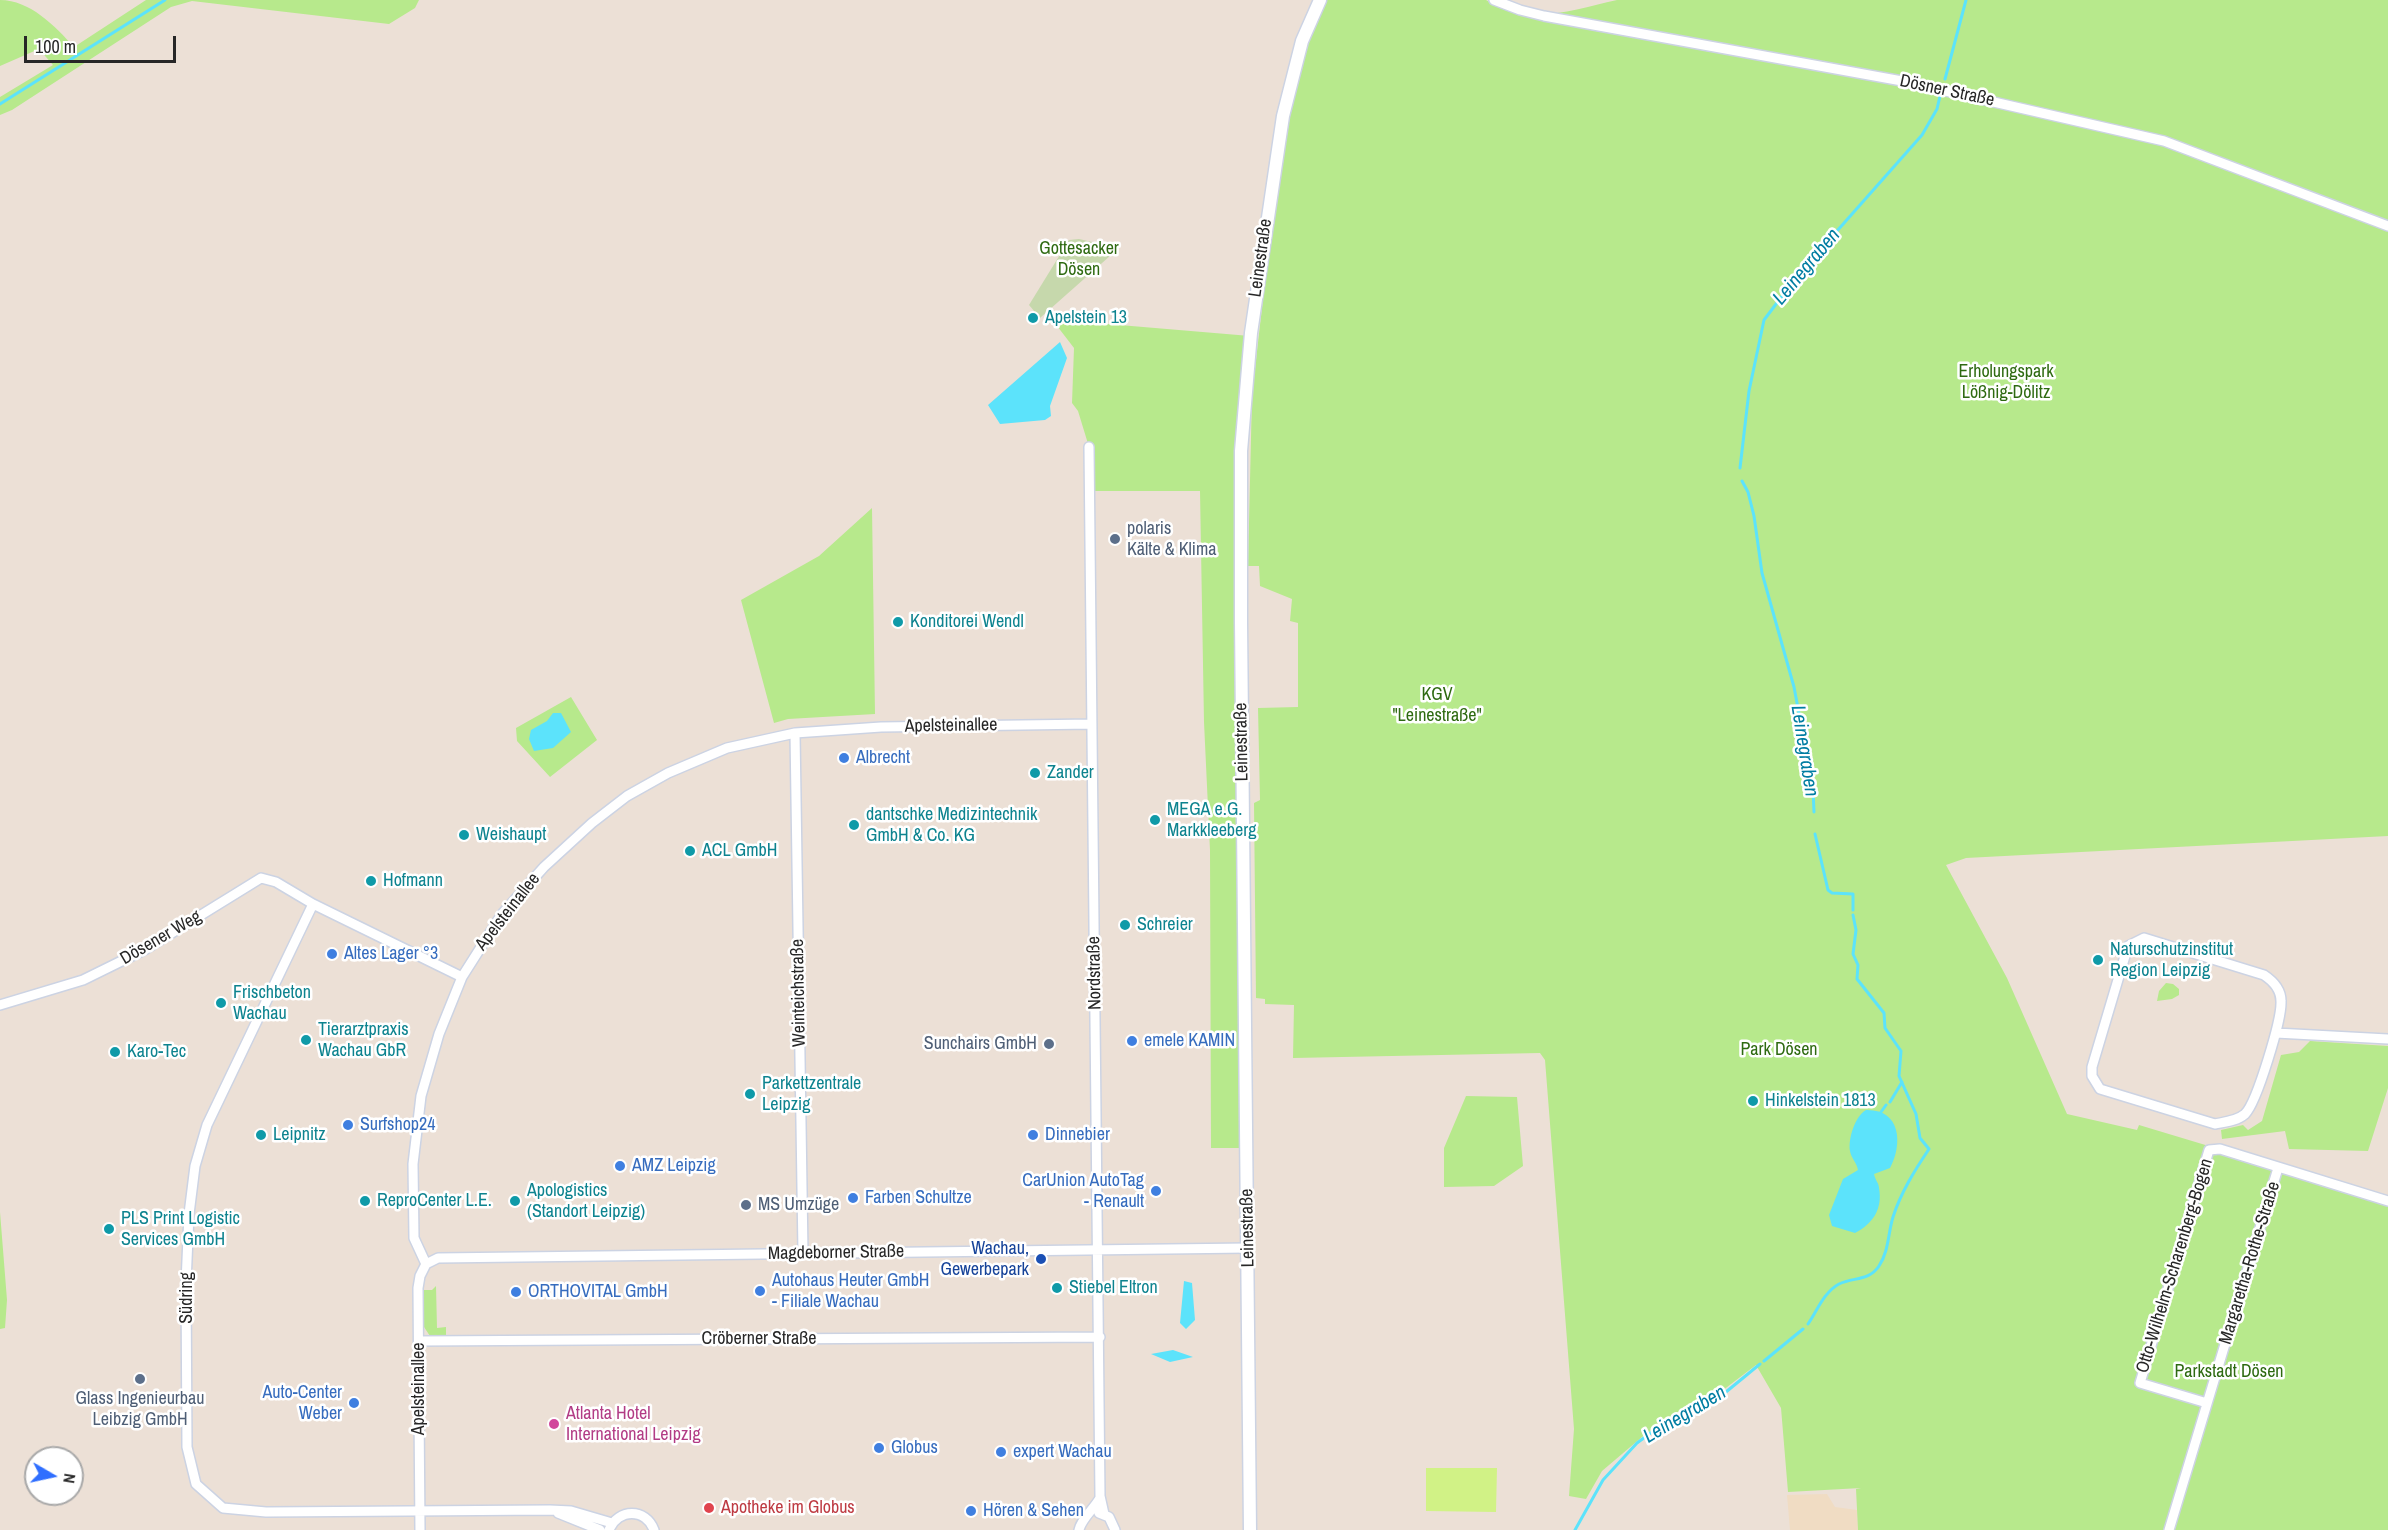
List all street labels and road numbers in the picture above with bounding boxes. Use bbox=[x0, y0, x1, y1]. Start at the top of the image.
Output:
street label: Dösner Straße bbox=[1898, 70, 1996, 112]
street label: Leinestraße bbox=[1245, 217, 1277, 299]
street label: Leinestraße bbox=[1231, 702, 1253, 782]
street label: Apelsteinallee bbox=[904, 714, 998, 738]
street label: Apelsteinallee bbox=[471, 869, 545, 955]
street label: Dösener Weg bbox=[117, 906, 205, 970]
street label: Nordstraße bbox=[1084, 936, 1106, 1010]
street label: Weinteichstraße bbox=[787, 939, 811, 1047]
street label: Otto-Wilhelm-Scharenberg-Bogen bbox=[2132, 1156, 2218, 1376]
street label: Margaretha-Rothe-Straße bbox=[2215, 1179, 2285, 1347]
street label: Leinestraße bbox=[1237, 1188, 1259, 1268]
street label: Magdeborner Straße bbox=[768, 1241, 904, 1265]
street label: Südring bbox=[176, 1272, 198, 1324]
street label: Cröberner Straße bbox=[702, 1328, 816, 1350]
street label: Apelsteinallee bbox=[408, 1343, 430, 1435]

